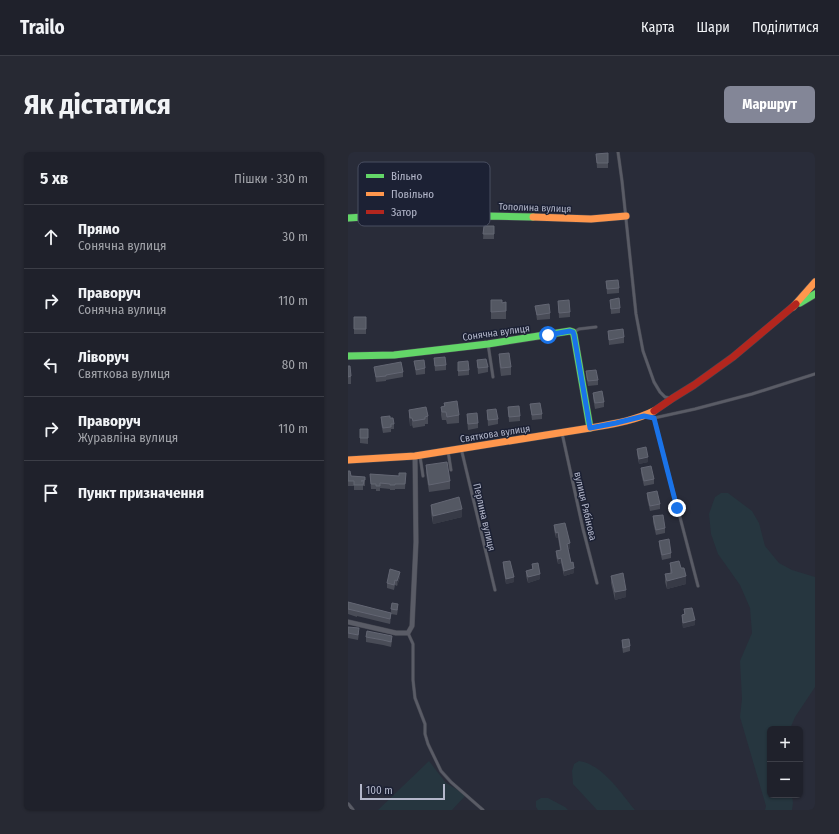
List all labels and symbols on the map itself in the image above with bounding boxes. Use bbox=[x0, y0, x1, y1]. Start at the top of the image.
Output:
legend bbox=[358, 162, 490, 226]
text: Вільно bbox=[391, 170, 422, 183]
text: Повільно bbox=[391, 188, 434, 201]
street label: Тополина вулиця bbox=[498, 201, 572, 215]
text: Затор bbox=[391, 206, 417, 219]
street label: Сонячна вулиця bbox=[462, 322, 531, 344]
route start bbox=[539, 326, 557, 344]
street label: Святкова вулиця bbox=[459, 423, 531, 445]
street label: вулиця Рябінова bbox=[571, 470, 600, 542]
street label: Перлина вулиця bbox=[470, 482, 498, 552]
route end bbox=[668, 499, 686, 517]
scale bar bbox=[360, 782, 445, 801]

